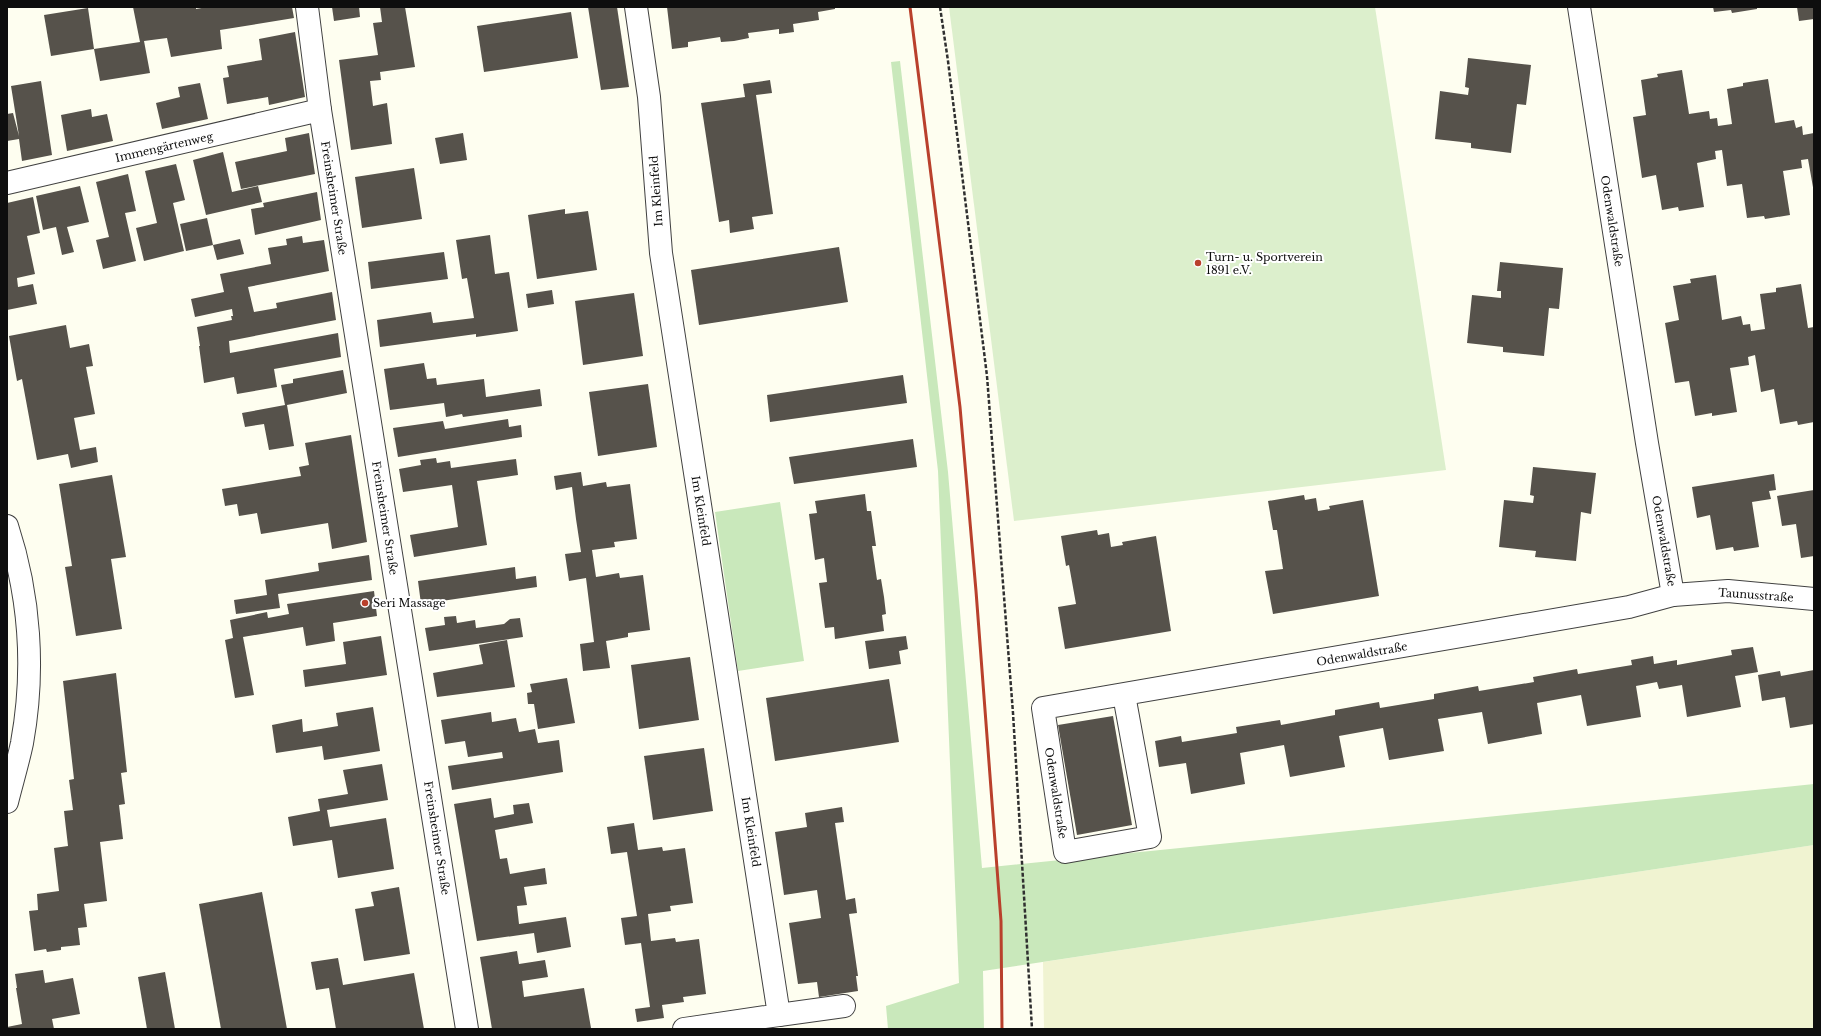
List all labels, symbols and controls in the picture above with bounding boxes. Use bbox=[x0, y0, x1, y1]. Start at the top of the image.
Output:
street label: Immengärtenweg bbox=[114, 129, 215, 165]
street label: Freinsheimer Straße bbox=[318, 140, 350, 256]
street label: Im Kleinfeld bbox=[647, 155, 665, 227]
street label: Odenwaldstraße bbox=[1598, 174, 1626, 268]
place label: Turn- u. Sportverein 1891 e.V. bbox=[1206, 250, 1323, 277]
marker: Turn- u. Sportverein 1891 e.V. bbox=[1193, 258, 1203, 268]
street label: Freinsheimer Straße bbox=[369, 460, 401, 576]
street label: Im Kleinfeld bbox=[689, 475, 714, 548]
street label: Odenwaldstraße bbox=[1649, 494, 1679, 588]
street label: Taunusstraße bbox=[1718, 585, 1794, 605]
place label: Seri Massage bbox=[373, 596, 446, 610]
marker: Seri Massage bbox=[360, 598, 370, 608]
street label: Odenwaldstraße bbox=[1315, 639, 1409, 669]
street label: Odenwaldstraße bbox=[1042, 746, 1070, 840]
street label: Freinsheimer Straße bbox=[421, 780, 453, 896]
street label: Im Kleinfeld bbox=[739, 796, 764, 869]

